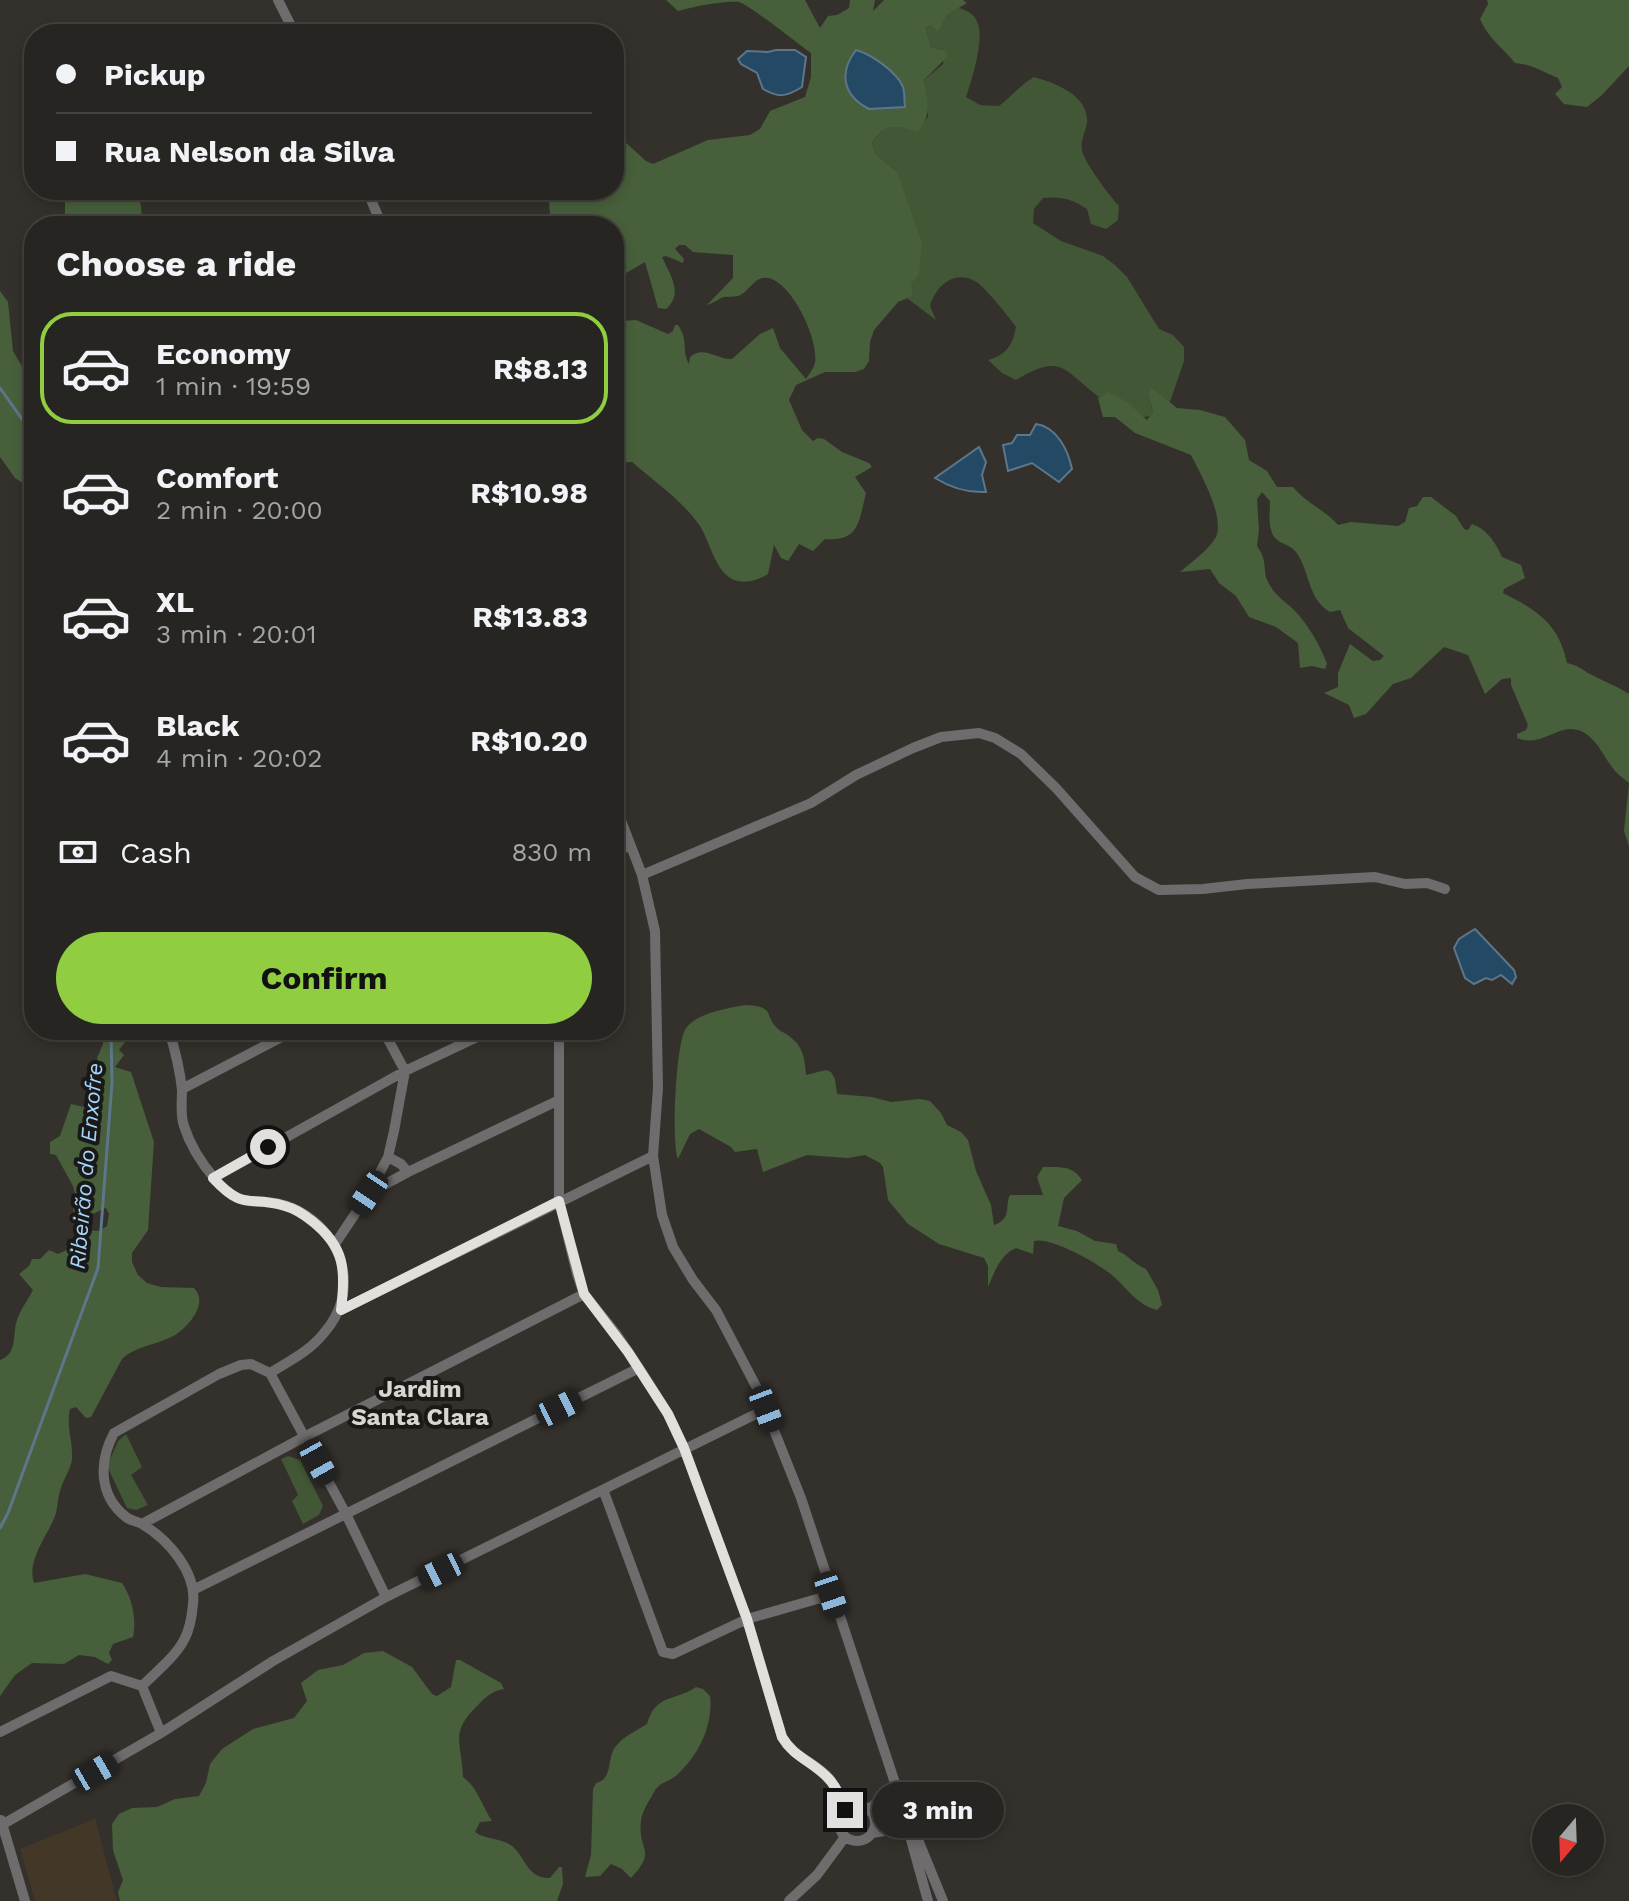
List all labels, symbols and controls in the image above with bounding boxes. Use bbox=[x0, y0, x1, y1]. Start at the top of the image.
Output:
text: Pickup bbox=[104, 57, 206, 92]
text: Rua Nelson da Silva bbox=[104, 134, 395, 169]
text: Choose a ride bbox=[56, 243, 296, 285]
icon: car bbox=[60, 332, 132, 404]
text: Economy bbox=[156, 336, 291, 371]
text: R$8.13 bbox=[493, 351, 588, 386]
text: 1 min · 19:59 bbox=[156, 371, 311, 401]
icon: car bbox=[60, 456, 132, 528]
text: Comfort bbox=[156, 460, 278, 495]
text: R$10.98 bbox=[470, 475, 588, 510]
text: 2 min · 20:00 bbox=[156, 495, 323, 525]
icon: car bbox=[60, 580, 132, 652]
text: XL bbox=[156, 584, 194, 619]
text: R$13.83 bbox=[472, 599, 588, 634]
text: 3 min · 20:01 bbox=[156, 619, 317, 649]
icon: car bbox=[60, 704, 132, 776]
text: Black bbox=[156, 708, 240, 743]
text: R$10.20 bbox=[470, 723, 588, 758]
text: 4 min · 20:02 bbox=[156, 743, 323, 773]
icon: cash bbox=[56, 830, 100, 874]
text: Cash bbox=[120, 835, 192, 870]
text: 830 m bbox=[512, 837, 592, 867]
button: Confirm bbox=[56, 932, 592, 1024]
water label: Ribeirão do Enxofre bbox=[65, 1062, 107, 1270]
route start bbox=[250, 1129, 286, 1165]
car bbox=[346, 1166, 392, 1220]
district label: Jardim Santa Clara bbox=[351, 1375, 489, 1431]
car bbox=[746, 1382, 786, 1436]
car bbox=[532, 1387, 586, 1429]
car bbox=[296, 1435, 340, 1489]
car bbox=[414, 1550, 468, 1592]
car bbox=[812, 1568, 850, 1622]
car bbox=[68, 1750, 122, 1794]
callout: 3 min bbox=[873, 1782, 1005, 1838]
route end bbox=[827, 1792, 863, 1828]
text: 3 min bbox=[902, 1795, 974, 1825]
north arrow bbox=[1532, 1804, 1604, 1876]
map controls bbox=[1532, 1804, 1604, 1876]

